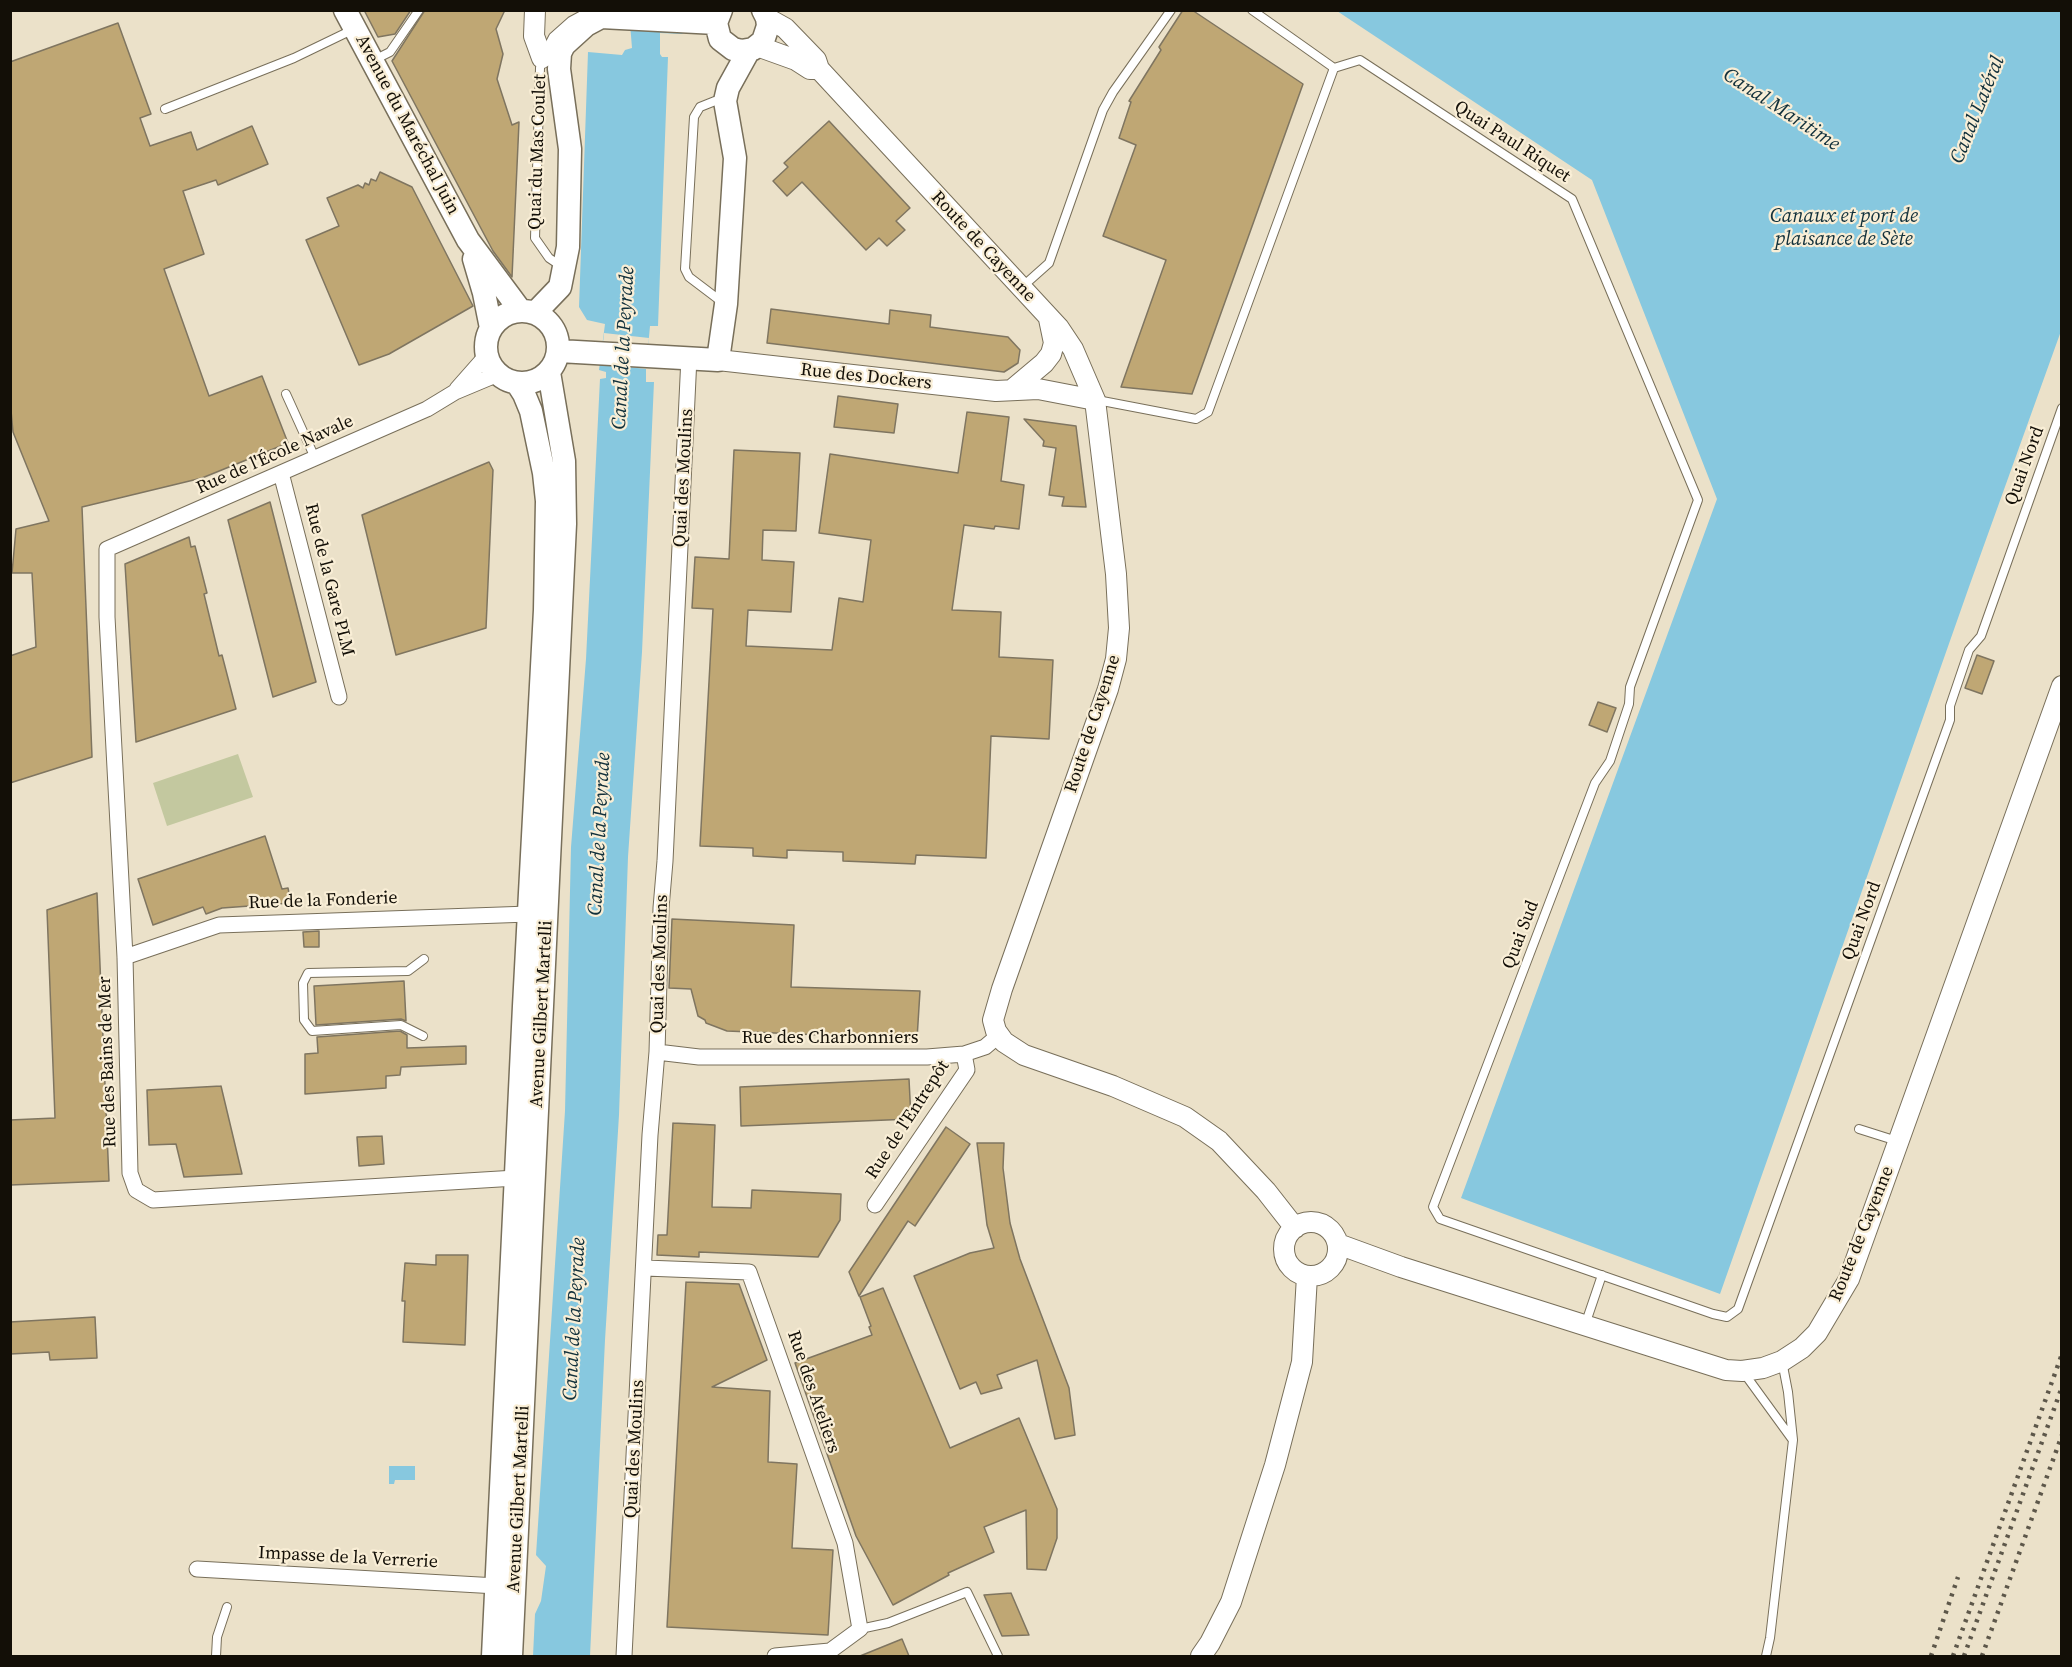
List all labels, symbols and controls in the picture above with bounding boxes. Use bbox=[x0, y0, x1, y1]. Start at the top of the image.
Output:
street label: Avenue du Maréchal Juin bbox=[350, 31, 464, 219]
water label: Canal Latéral bbox=[1946, 53, 2010, 167]
water label: Canal Maritime bbox=[1718, 63, 1844, 157]
street label: Quai du Mas Coulet bbox=[524, 74, 552, 230]
street label: Quai Paul Riquet bbox=[1450, 96, 1574, 188]
street label: Route de Cayenne bbox=[926, 187, 1040, 307]
water label: Canaux et port de plaisance de Sète bbox=[1770, 205, 1918, 252]
water label: Canal de la Peyrade bbox=[608, 266, 640, 430]
street label: Rue des Dockers bbox=[799, 359, 933, 395]
street label: Quai des Moulins bbox=[670, 408, 698, 548]
street label: Rue de l'École Navale bbox=[193, 411, 357, 499]
street label: Quai Nord bbox=[2001, 424, 2049, 508]
street label: Rue de la Gare PLM bbox=[300, 501, 358, 659]
street label: Route de Cayenne bbox=[1060, 652, 1126, 796]
water label: Canal de la Peyrade bbox=[584, 752, 616, 916]
street label: Quai Nord bbox=[1838, 879, 1886, 963]
street label: Rue de la Fonderie bbox=[248, 888, 398, 914]
street label: Quai des Moulins bbox=[647, 894, 673, 1034]
street label: Quai Sud bbox=[1498, 898, 1544, 972]
street label: Avenue Gilbert Martelli bbox=[526, 920, 558, 1108]
street label: Rue des Bains de Mer bbox=[94, 976, 122, 1148]
street label: Rue des Charbonniers bbox=[741, 1027, 919, 1049]
street label: Rue de l'Entrepôt bbox=[862, 1057, 954, 1183]
street label: Route de Cayenne bbox=[1825, 1163, 1899, 1305]
water label: Canal de la Peyrade bbox=[559, 1237, 591, 1401]
street label: Rue des Ateliers bbox=[782, 1328, 844, 1456]
street label: Quai des Moulins bbox=[621, 1379, 649, 1519]
street label: Avenue Gilbert Martelli bbox=[503, 1405, 535, 1593]
street label: Impasse de la Verrerie bbox=[258, 1543, 438, 1573]

